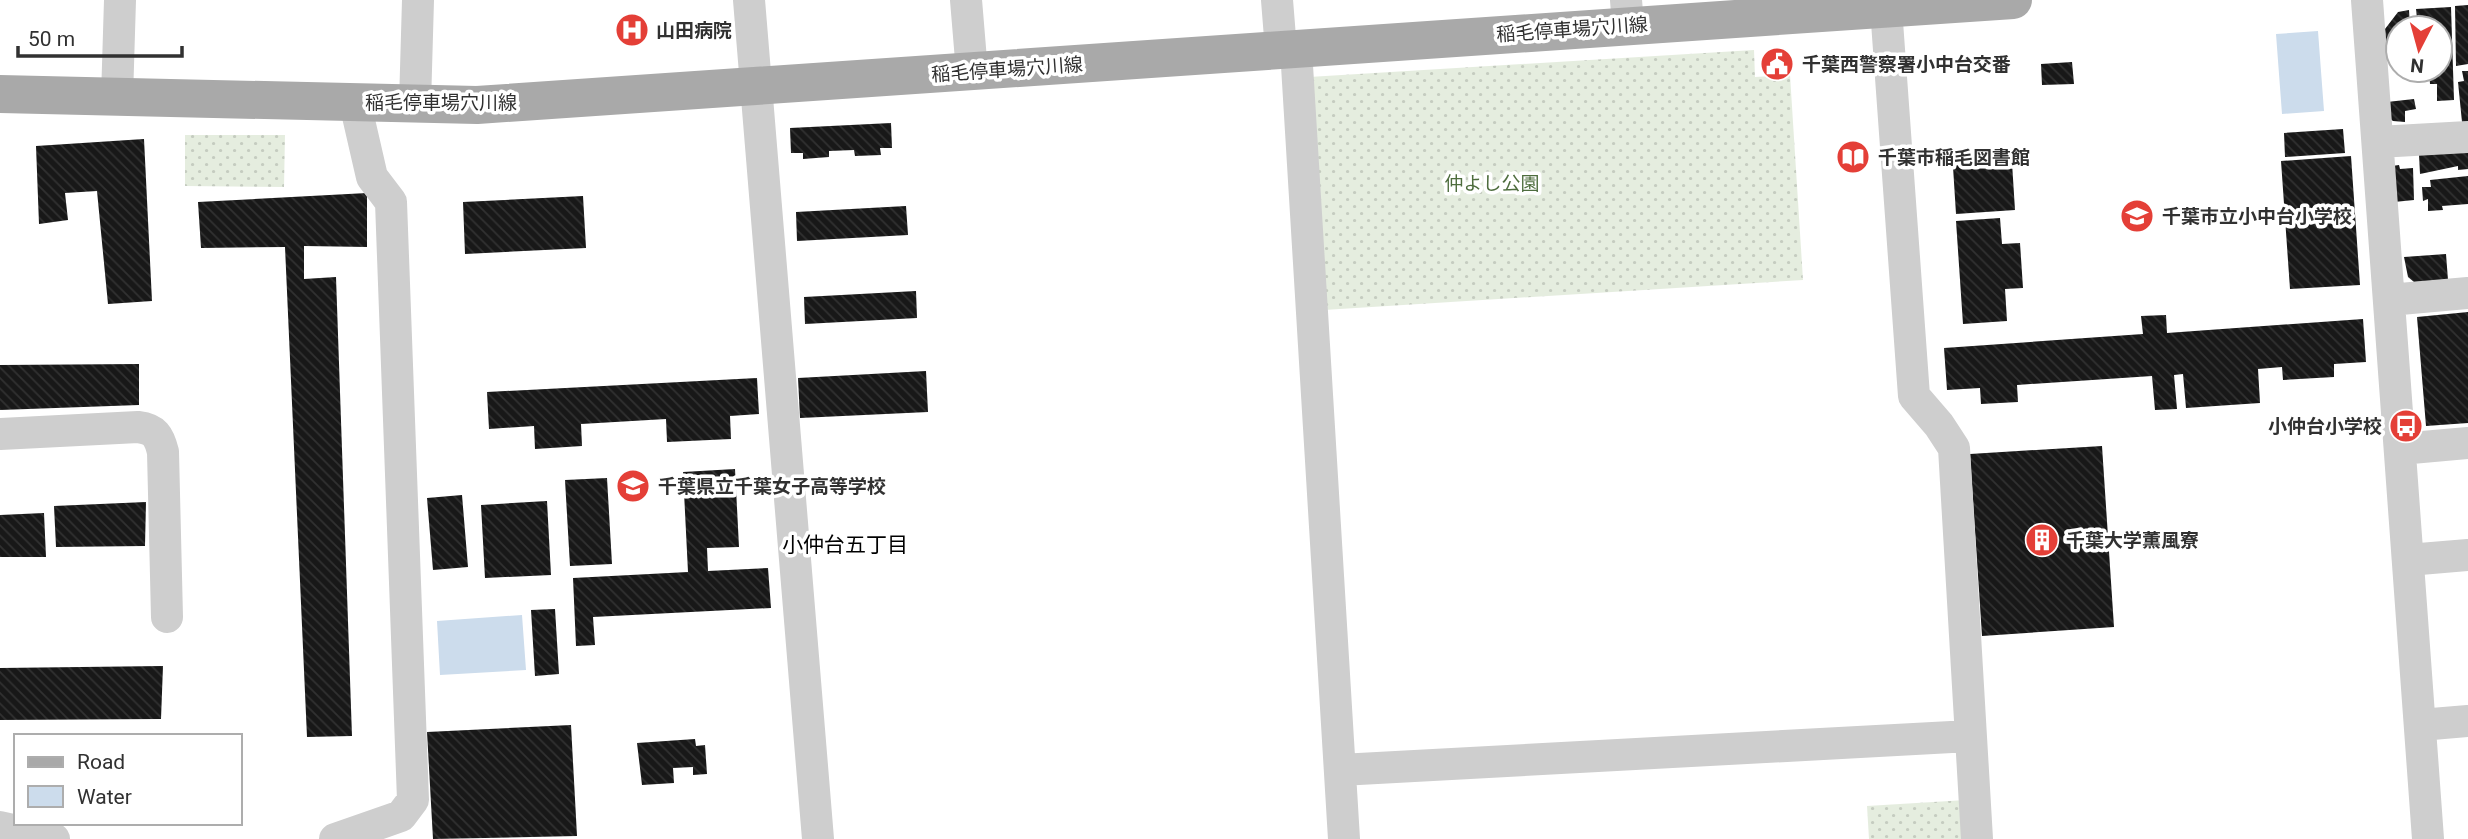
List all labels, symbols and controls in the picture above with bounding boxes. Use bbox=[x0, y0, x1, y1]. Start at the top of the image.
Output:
hospital icon: 山田病院 bbox=[613, 11, 651, 49]
street label: 稲毛停車場穴川線 bbox=[1495, 13, 1649, 46]
scale bar bbox=[18, 14, 182, 58]
north arrow bbox=[2384, 14, 2454, 84]
place label: 山田病院 bbox=[656, 19, 732, 42]
text: 50 m bbox=[28, 27, 75, 51]
public building icon: 千葉西警察署小中台交番 bbox=[1758, 45, 1796, 83]
street label: 稲毛停車場穴川線 bbox=[930, 53, 1084, 86]
place label: 千葉西警察署小中台交番 bbox=[1802, 53, 2011, 76]
text: N bbox=[2409, 53, 2425, 78]
street label: 稲毛停車場穴川線 bbox=[365, 91, 517, 114]
library icon: 千葉市稲毛図書館 bbox=[1834, 138, 1872, 176]
place label: 千葉市稲毛図書館 bbox=[1878, 146, 2030, 169]
park label: 仲よし公園 bbox=[1444, 172, 1540, 195]
school or university icon: 千葉市立小中台小学校 bbox=[2118, 197, 2156, 235]
place label: 千葉市立小中台小学校 bbox=[2162, 205, 2352, 228]
bus stop icon: 小仲台小学校 bbox=[2387, 407, 2425, 445]
place label: 小仲台小学校 bbox=[2268, 415, 2382, 438]
school or university icon: 千葉県立千葉女子高等学校 bbox=[614, 467, 652, 505]
place label: 千葉県立千葉女子高等学校 bbox=[658, 475, 886, 498]
building icon: 千葉大学薫風寮 bbox=[2023, 521, 2061, 559]
place label: 千葉大学薫風寮 bbox=[2066, 529, 2199, 552]
district label: 小仲台五丁目 bbox=[782, 533, 908, 557]
legend bbox=[14, 734, 242, 825]
text: Road bbox=[77, 750, 125, 774]
text: Water bbox=[77, 785, 132, 809]

